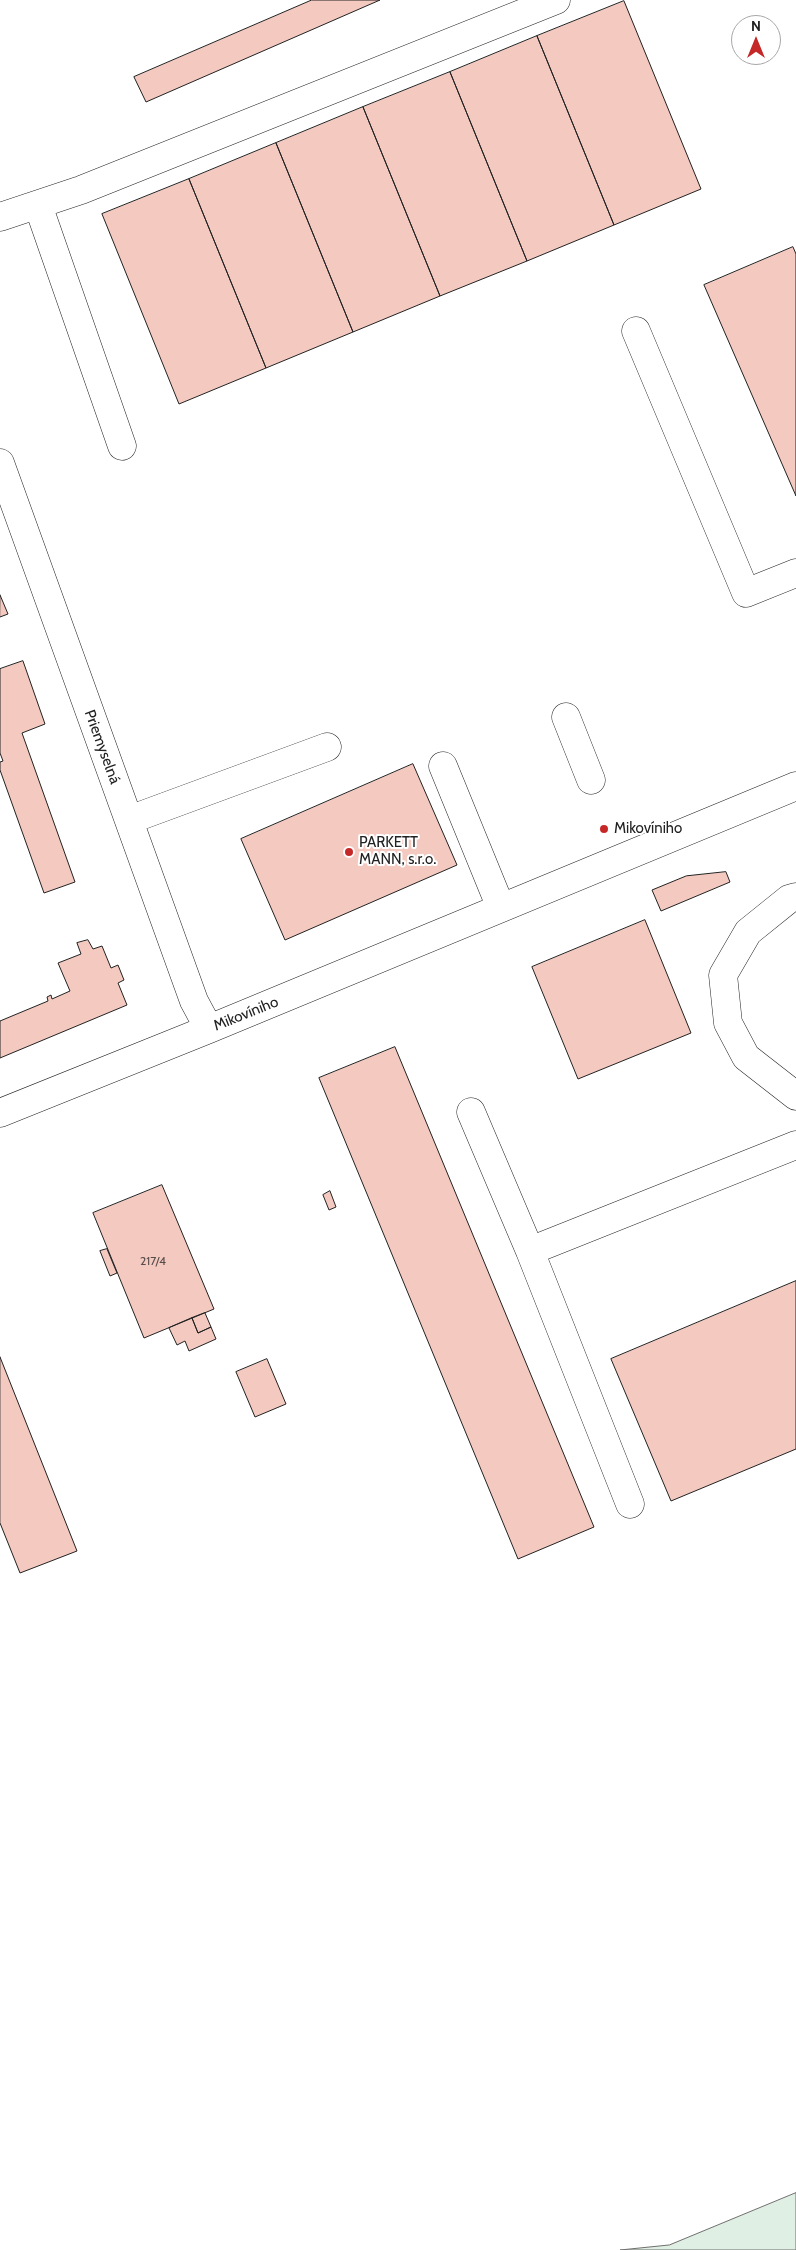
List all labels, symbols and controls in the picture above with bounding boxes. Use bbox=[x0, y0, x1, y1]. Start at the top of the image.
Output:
north arrow bbox=[731, 15, 781, 65]
text: N bbox=[751, 17, 761, 35]
street label: Priemyselná bbox=[80, 707, 124, 787]
place label: Mikovíniho bbox=[614, 820, 682, 838]
marker: Mikovíniho bbox=[598, 823, 610, 835]
place label: PARKETT MANN, s.r.o. bbox=[359, 834, 436, 869]
marker: PARKETT MANN, s.r.o. bbox=[343, 846, 355, 858]
street label: Mikovíniho bbox=[211, 993, 281, 1035]
house number: 217/4 bbox=[140, 1254, 166, 1268]

